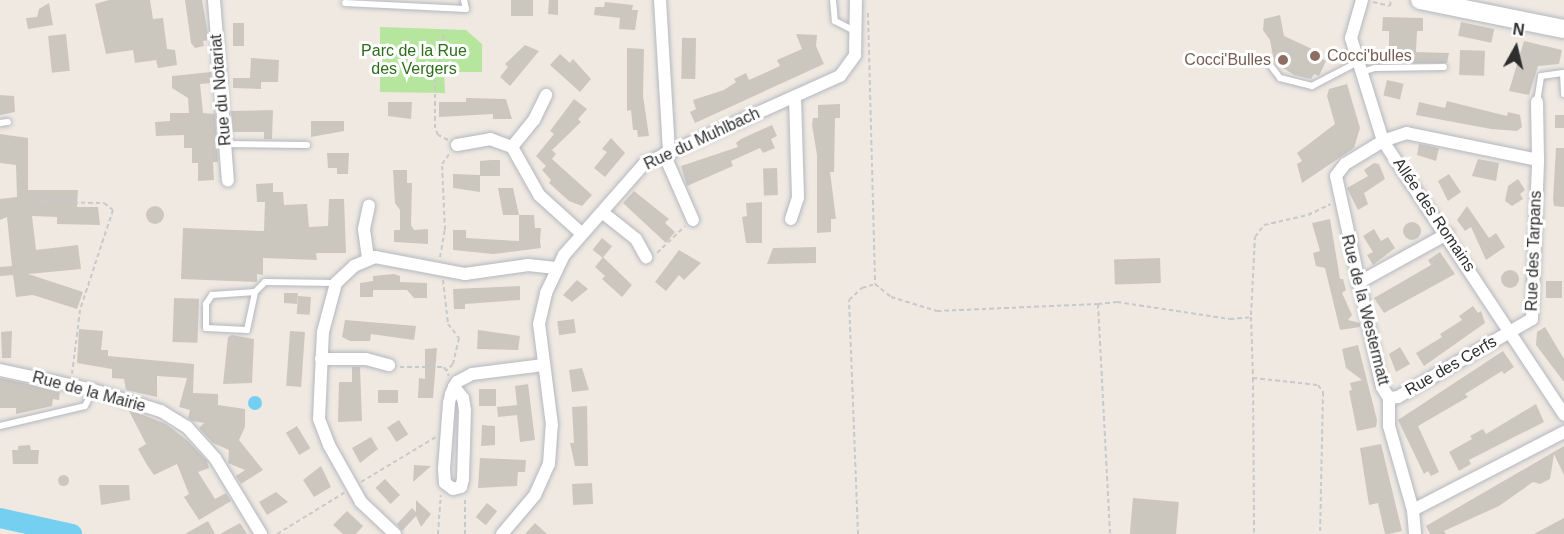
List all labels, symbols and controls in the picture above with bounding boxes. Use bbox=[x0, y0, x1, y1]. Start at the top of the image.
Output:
north arrow bbox=[1486, 18, 1546, 78]
text: N bbox=[1512, 20, 1525, 39]
street label: Rue du Notariat bbox=[207, 33, 235, 147]
park label: Parc de la Rue des Vergers bbox=[361, 41, 467, 79]
place label: Cocci'bulles bbox=[1327, 46, 1412, 66]
marker: Cocci'bulles bbox=[1308, 49, 1322, 63]
place label: Cocci'Bulles bbox=[1184, 50, 1271, 70]
marker: Cocci'Bulles bbox=[1276, 53, 1290, 67]
street label: Rue du Muhlbach bbox=[641, 104, 763, 174]
street label: Allée des Romains bbox=[1389, 154, 1479, 276]
street label: Rue des Tarpans bbox=[1522, 190, 1546, 312]
street label: Rue de la Westermatt bbox=[1337, 233, 1393, 387]
street label: Rue des Cerfs bbox=[1402, 332, 1500, 400]
street label: Rue de la Mairie bbox=[30, 368, 148, 416]

